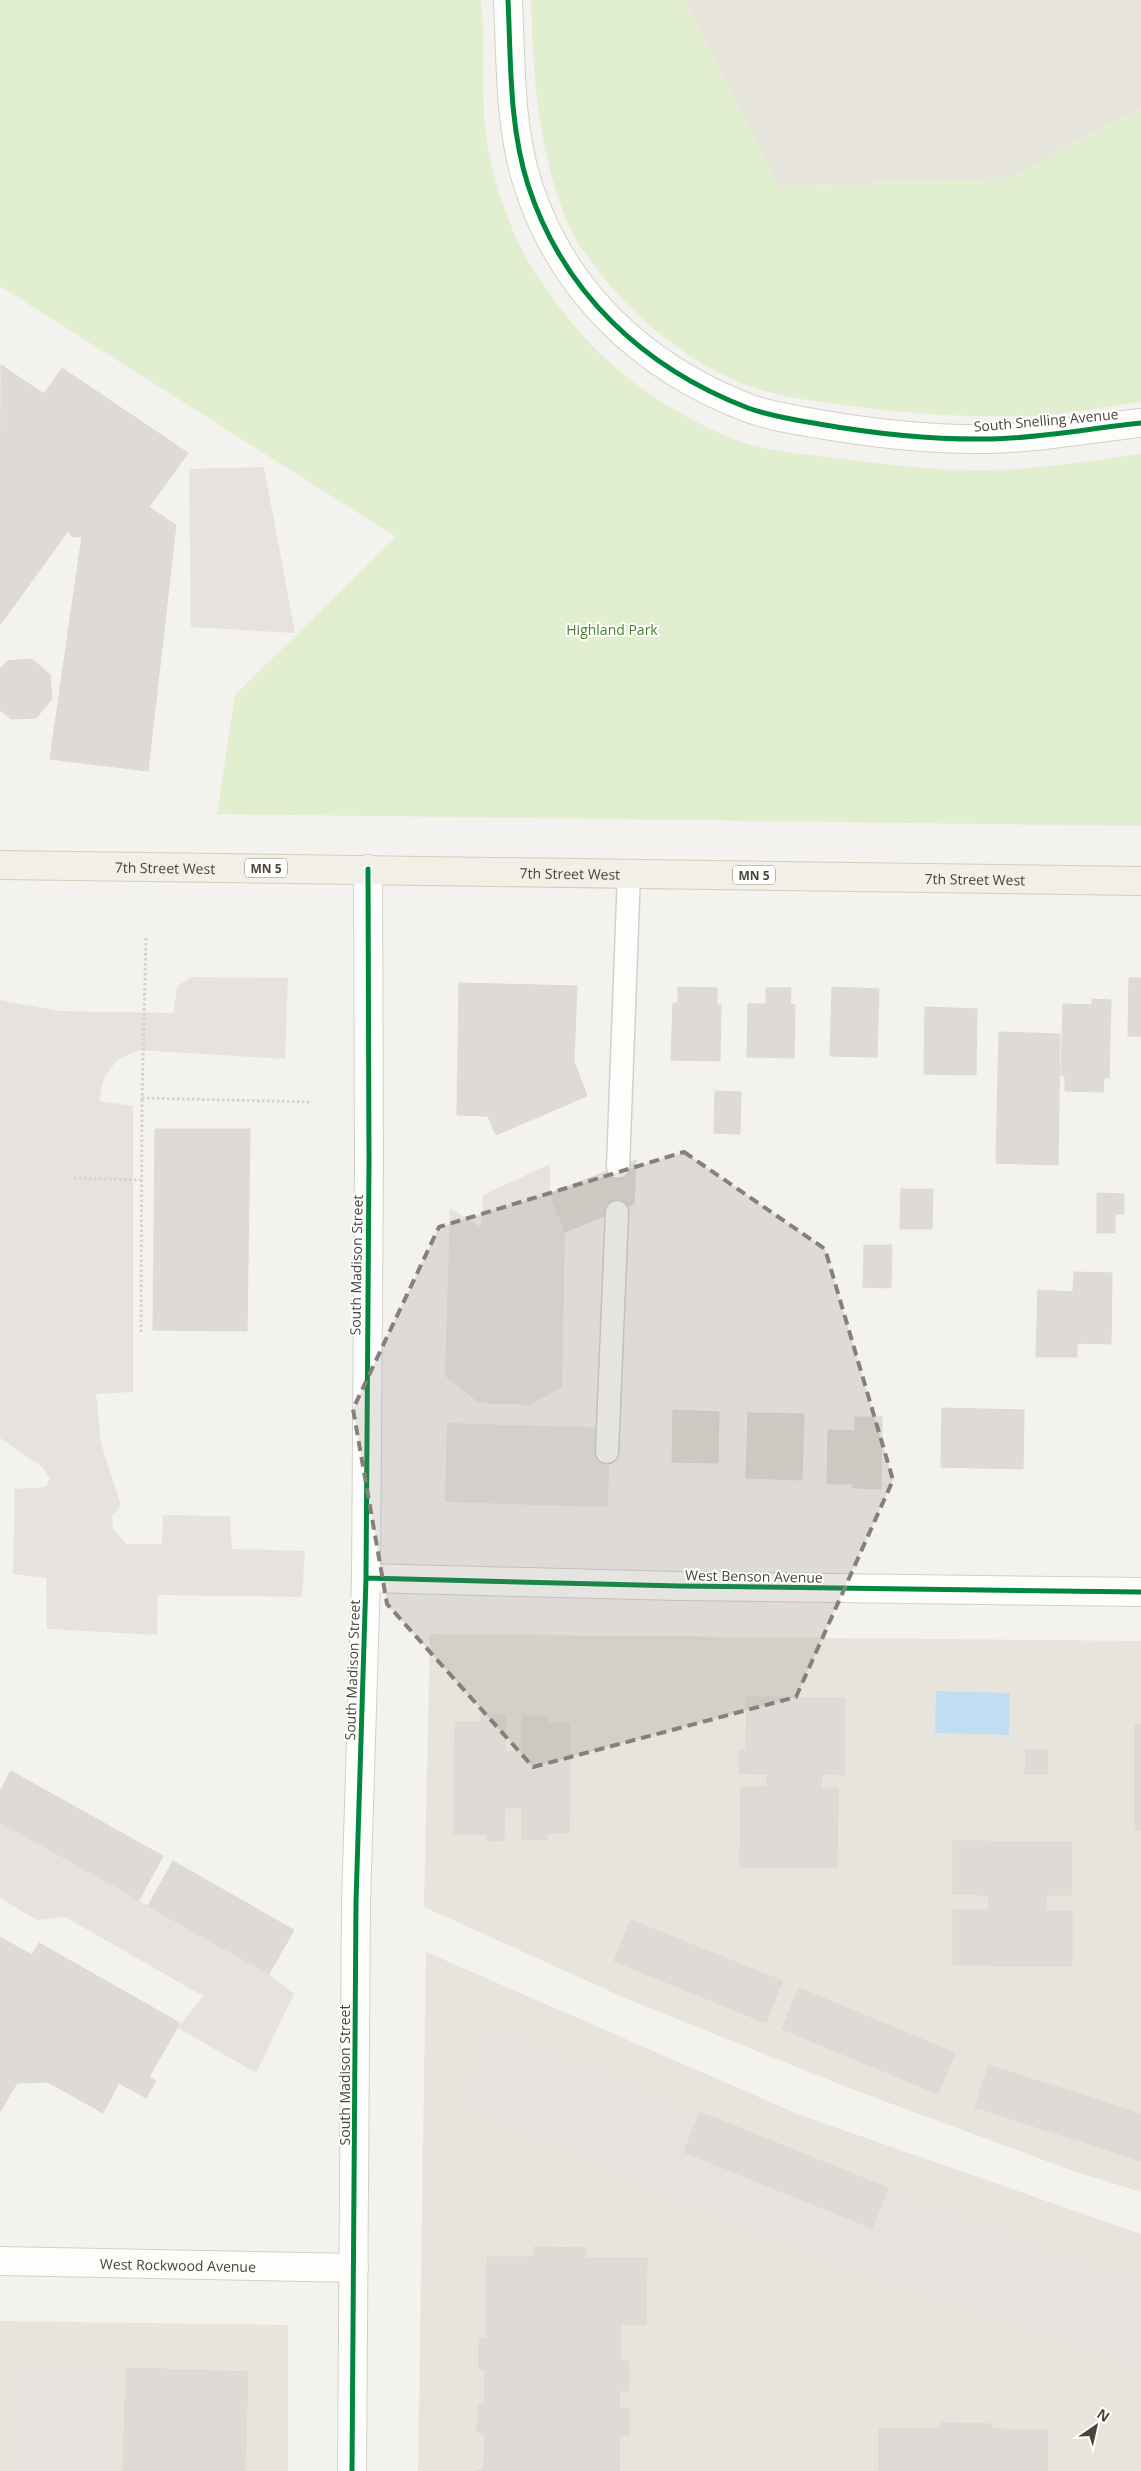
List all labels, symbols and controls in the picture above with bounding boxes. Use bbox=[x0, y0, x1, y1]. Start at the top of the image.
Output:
street label: South Snelling Avenue bbox=[973, 404, 1119, 436]
park label: Highland Park bbox=[566, 620, 658, 639]
street label: 7th Street West bbox=[115, 857, 215, 878]
road number: MN 5 bbox=[245, 858, 287, 878]
street label: 7th Street West bbox=[520, 863, 620, 883]
road number: MN 5 bbox=[733, 866, 775, 884]
street label: 7th Street West bbox=[925, 868, 1025, 889]
street label: South Madison Street bbox=[345, 1194, 367, 1336]
street label: West Benson Avenue bbox=[685, 1565, 823, 1587]
street label: South Madison Street bbox=[340, 1599, 364, 1741]
street label: South Madison Street bbox=[335, 2005, 354, 2145]
street label: West Rockwood Avenue bbox=[100, 2253, 256, 2276]
north arrow bbox=[1071, 2401, 1121, 2451]
text: N bbox=[1094, 2404, 1114, 2426]

